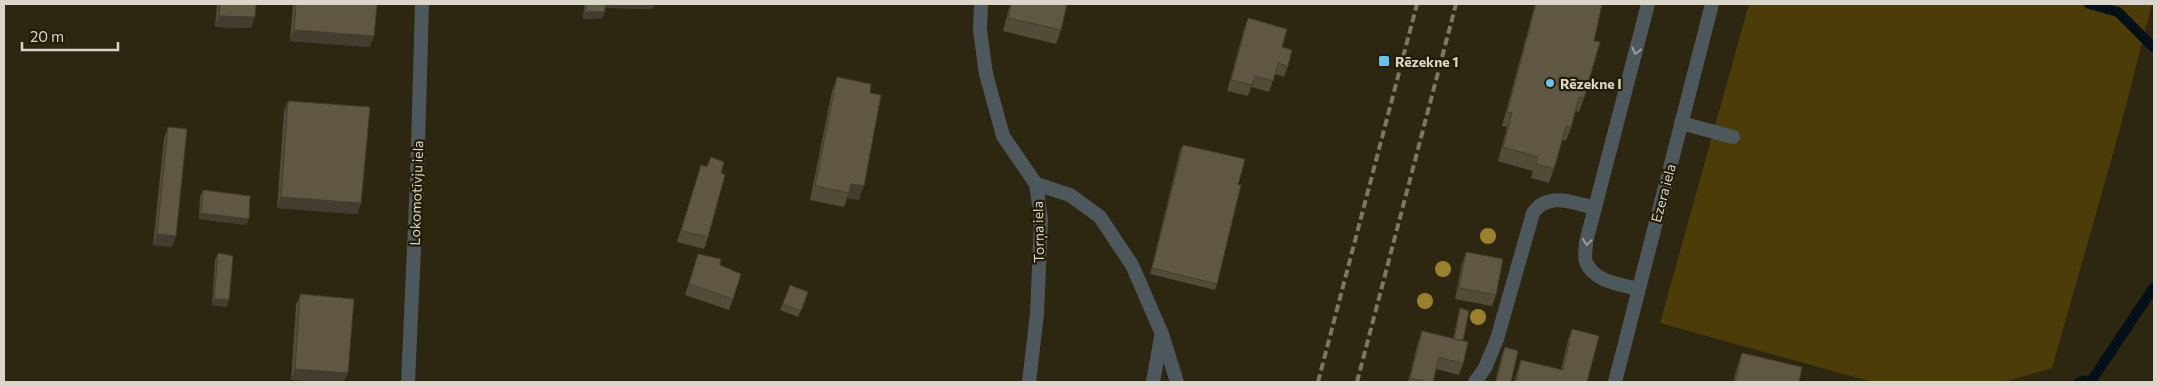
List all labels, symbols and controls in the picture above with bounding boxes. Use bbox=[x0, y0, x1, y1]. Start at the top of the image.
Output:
scale bar bbox=[22, 20, 119, 52]
text: 20 m bbox=[30, 27, 64, 45]
one-way arrow bbox=[1631, 46, 1641, 54]
place label: Rēzekne 1 bbox=[1395, 53, 1459, 70]
marker: Rēzekne 1 bbox=[1377, 54, 1391, 68]
place label: Rēzekne I bbox=[1560, 75, 1622, 92]
marker: Rēzekne I bbox=[1544, 77, 1556, 89]
street label: Lokomotīvju iela bbox=[406, 140, 426, 246]
street label: Ezera iela bbox=[1647, 162, 1679, 224]
street label: Torņa iela bbox=[1029, 201, 1048, 263]
one-way arrow bbox=[1582, 239, 1593, 247]

